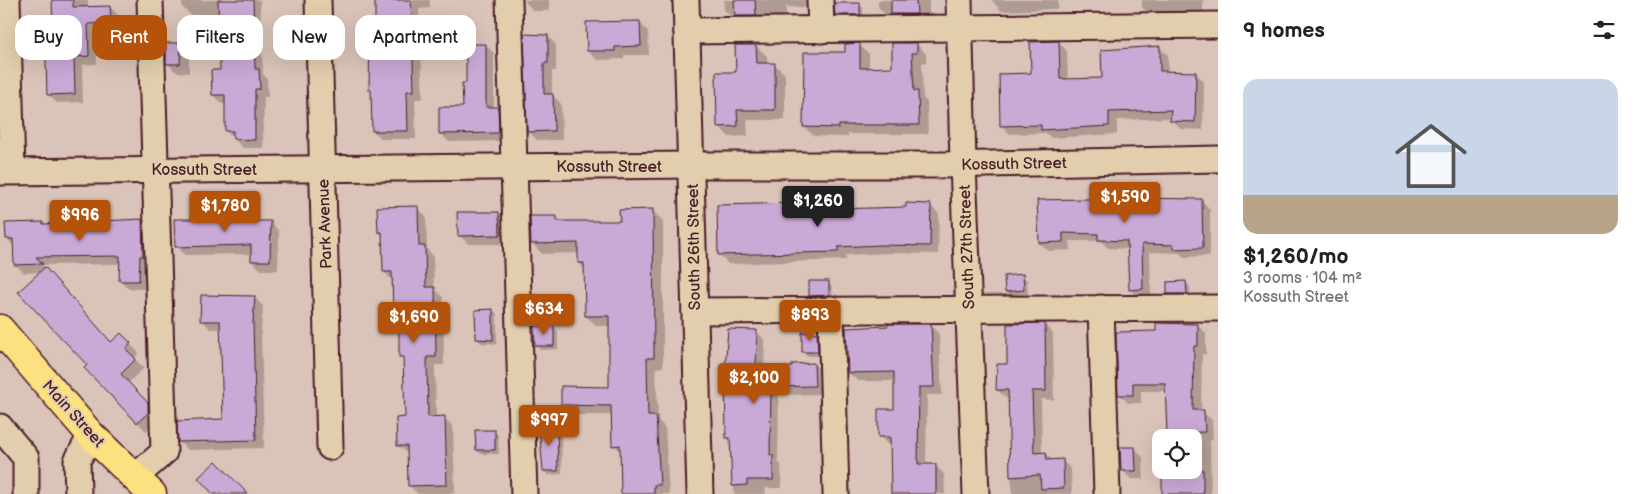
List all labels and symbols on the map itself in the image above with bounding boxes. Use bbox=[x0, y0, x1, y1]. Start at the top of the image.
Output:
street label: Kossuth Street bbox=[961, 154, 1067, 175]
street label: Kossuth Street bbox=[556, 158, 662, 177]
street label: Kossuth Street bbox=[151, 161, 257, 180]
street label: Park Avenue bbox=[314, 178, 337, 269]
pin: $1,590 bbox=[1084, 182, 1166, 224]
street label: South 26th Street bbox=[684, 183, 705, 310]
street label: South 27th Street bbox=[956, 184, 979, 310]
pin: $1,260 bbox=[777, 186, 859, 228]
pin: $1,780 bbox=[184, 190, 266, 233]
pin: $996 bbox=[50, 200, 110, 242]
pin: $634 bbox=[514, 294, 574, 336]
pin: $893 bbox=[780, 300, 840, 342]
pin: $1,690 bbox=[373, 302, 455, 344]
pin: $2,100 bbox=[713, 362, 795, 405]
street label: Main Street bbox=[38, 377, 108, 451]
pin: $997 bbox=[519, 404, 579, 447]

